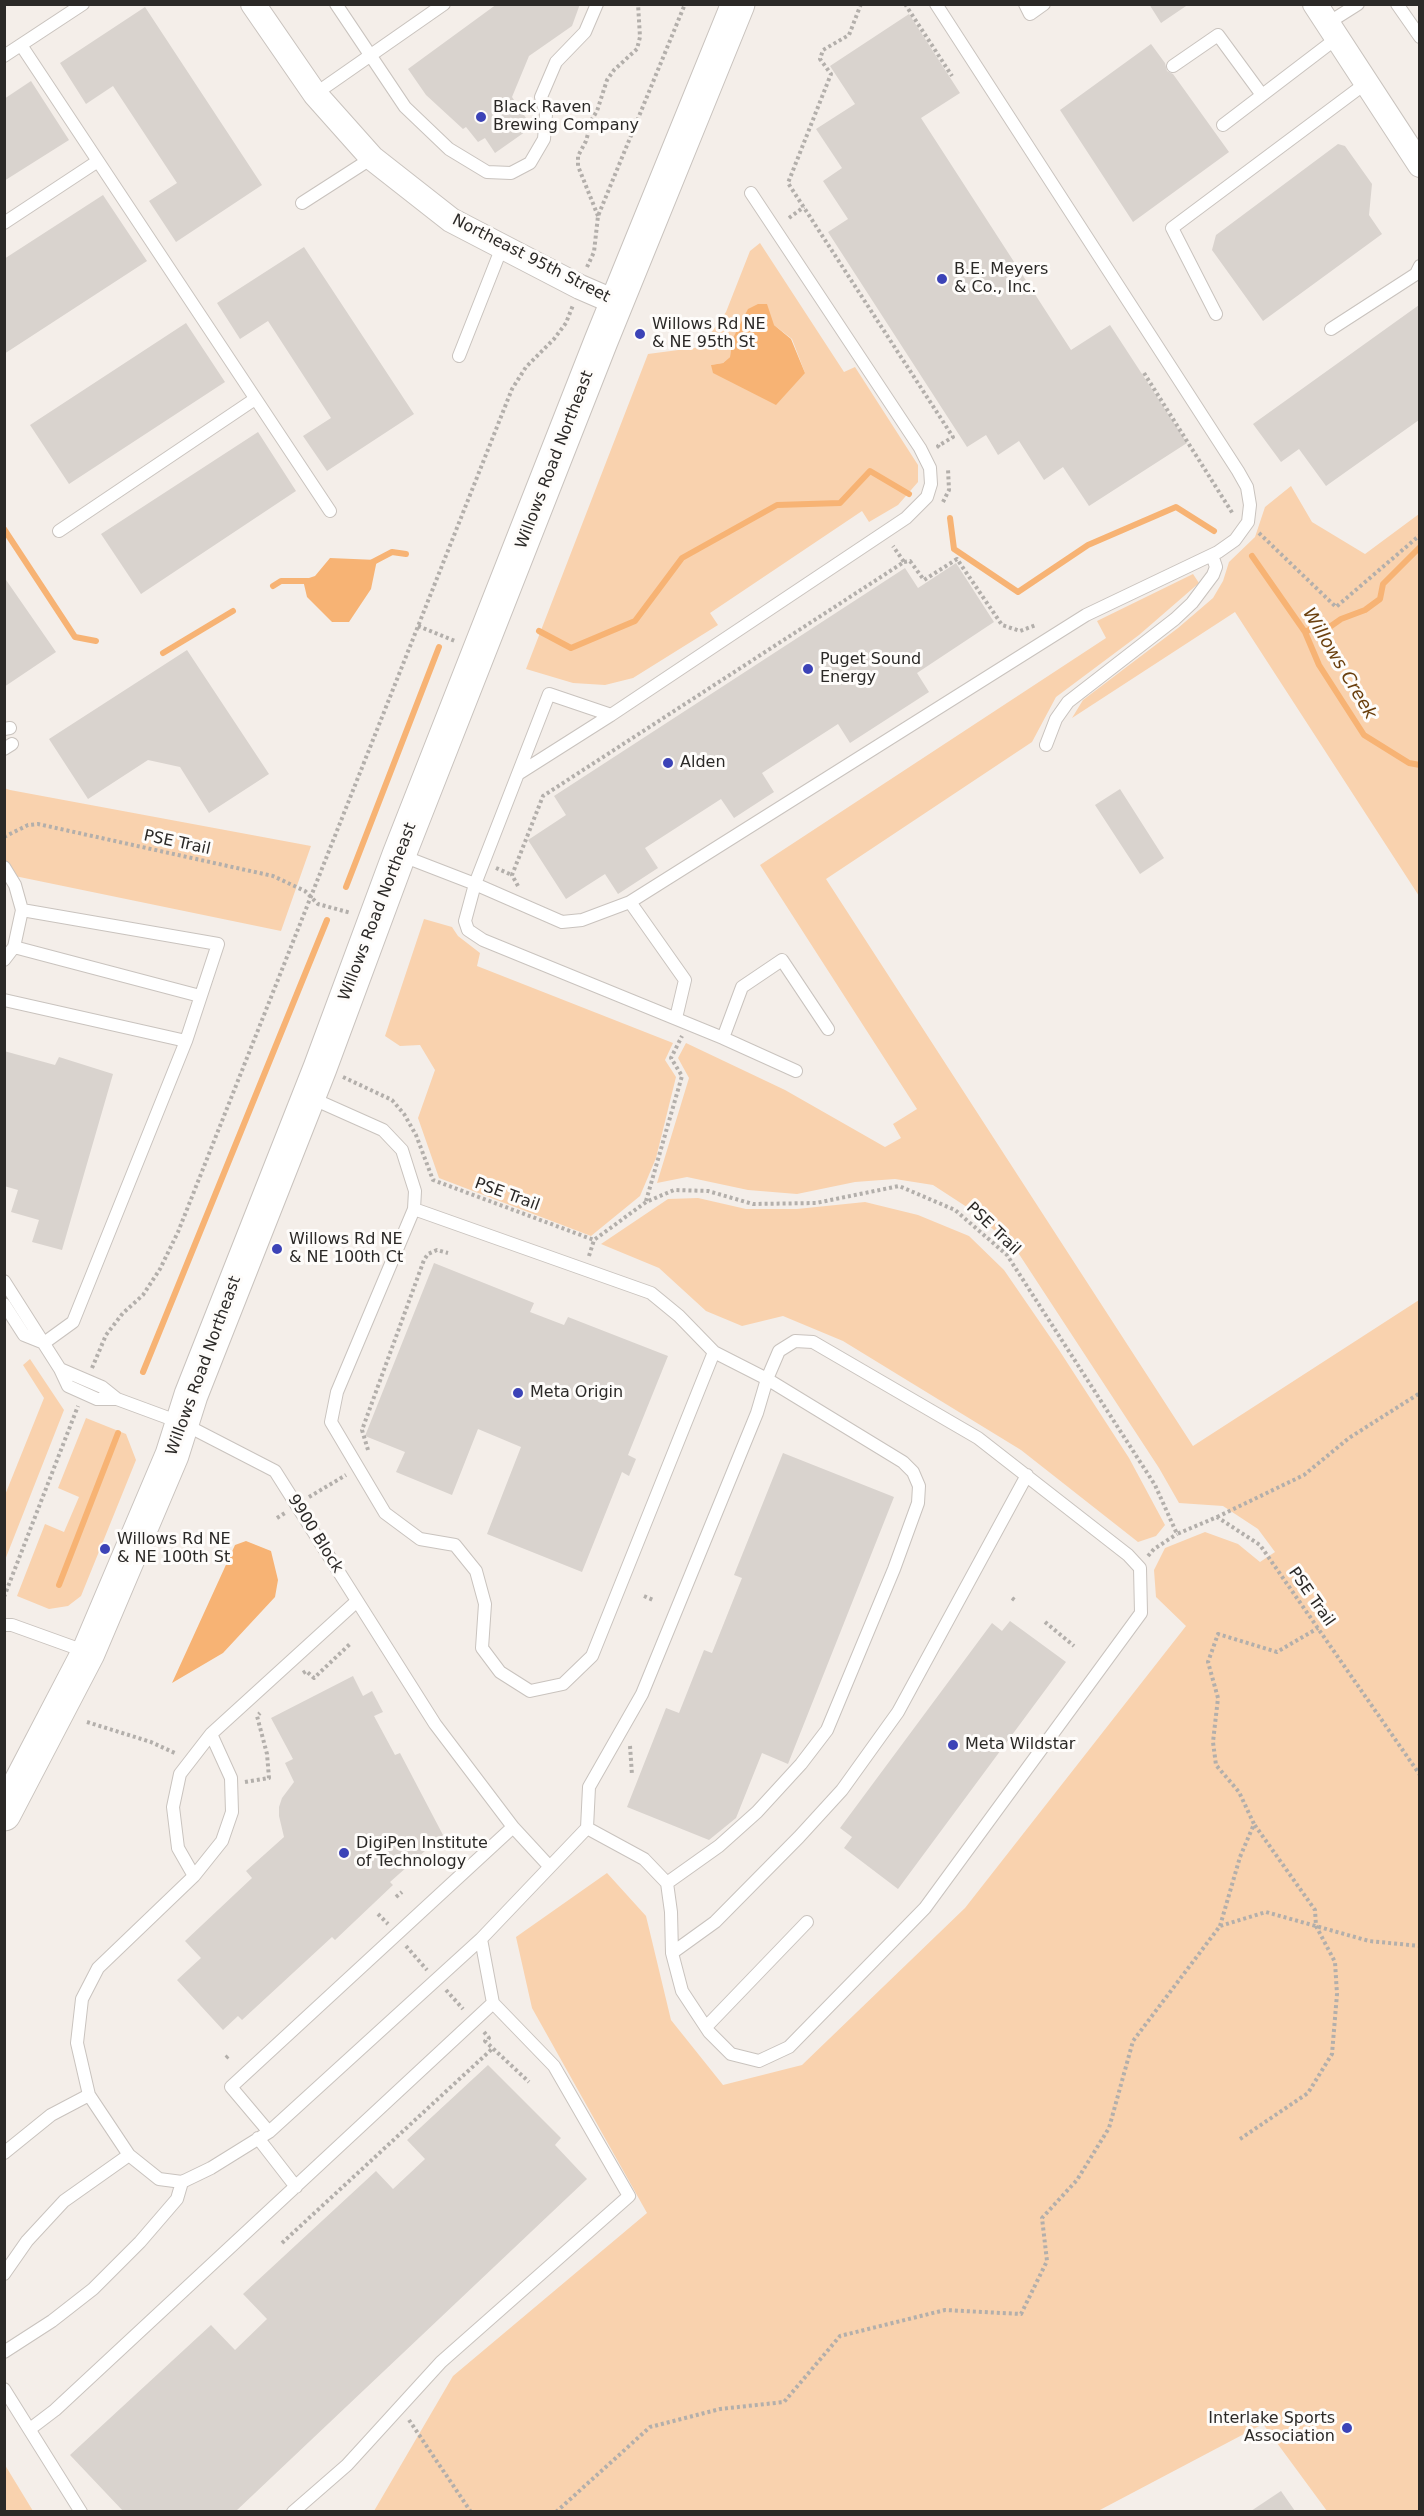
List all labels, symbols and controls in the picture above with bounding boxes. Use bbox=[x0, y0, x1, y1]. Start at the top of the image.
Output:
place label: Black Raven Brewing Company bbox=[493, 98, 639, 136]
marker: Black Raven Brewing Company bbox=[474, 110, 488, 124]
street label: Northeast 95th Street bbox=[449, 211, 613, 307]
place label: B.E. Meyers & Co., Inc. bbox=[954, 260, 1048, 298]
marker: B.E. Meyers & Co., Inc. bbox=[935, 272, 949, 286]
place label: Willows Rd NE & NE 95th St bbox=[652, 315, 766, 353]
marker: Willows Rd NE & NE 95th St bbox=[633, 327, 647, 341]
street label: Willows Road Northeast bbox=[512, 368, 598, 552]
water label: Willows Creek bbox=[1297, 604, 1381, 724]
place label: Puget Sound Energy bbox=[820, 650, 921, 688]
marker: Puget Sound Energy bbox=[801, 662, 815, 676]
place label: Alden bbox=[680, 753, 726, 773]
marker: Alden bbox=[661, 756, 675, 770]
street label: Willows Road Northeast bbox=[335, 820, 421, 1004]
street label: PSE Trail bbox=[142, 827, 212, 859]
street label: PSE Trail bbox=[472, 1174, 542, 1216]
street label: PSE Trail bbox=[962, 1199, 1024, 1259]
place label: Willows Rd NE & NE 100th Ct bbox=[289, 1230, 403, 1268]
marker: Willows Rd NE & NE 100th Ct bbox=[270, 1242, 284, 1256]
street label: Willows Road Northeast bbox=[163, 1274, 245, 1458]
place label: Meta Origin bbox=[530, 1383, 623, 1403]
marker: Meta Origin bbox=[511, 1386, 525, 1400]
street label: 9900 Block bbox=[283, 1491, 347, 1577]
place label: Willows Rd NE & NE 100th St bbox=[117, 1530, 231, 1568]
marker: Willows Rd NE & NE 100th St bbox=[98, 1542, 112, 1556]
street label: PSE Trail bbox=[1284, 1564, 1338, 1630]
place label: Meta Wildstar bbox=[965, 1735, 1075, 1755]
marker: Meta Wildstar bbox=[946, 1738, 960, 1752]
place label: DigiPen Institute of Technology bbox=[356, 1834, 488, 1872]
marker: DigiPen Institute of Technology bbox=[337, 1846, 351, 1860]
place label: Interlake Sports Association bbox=[1208, 2409, 1335, 2447]
marker: Interlake Sports Association bbox=[1340, 2421, 1354, 2435]

